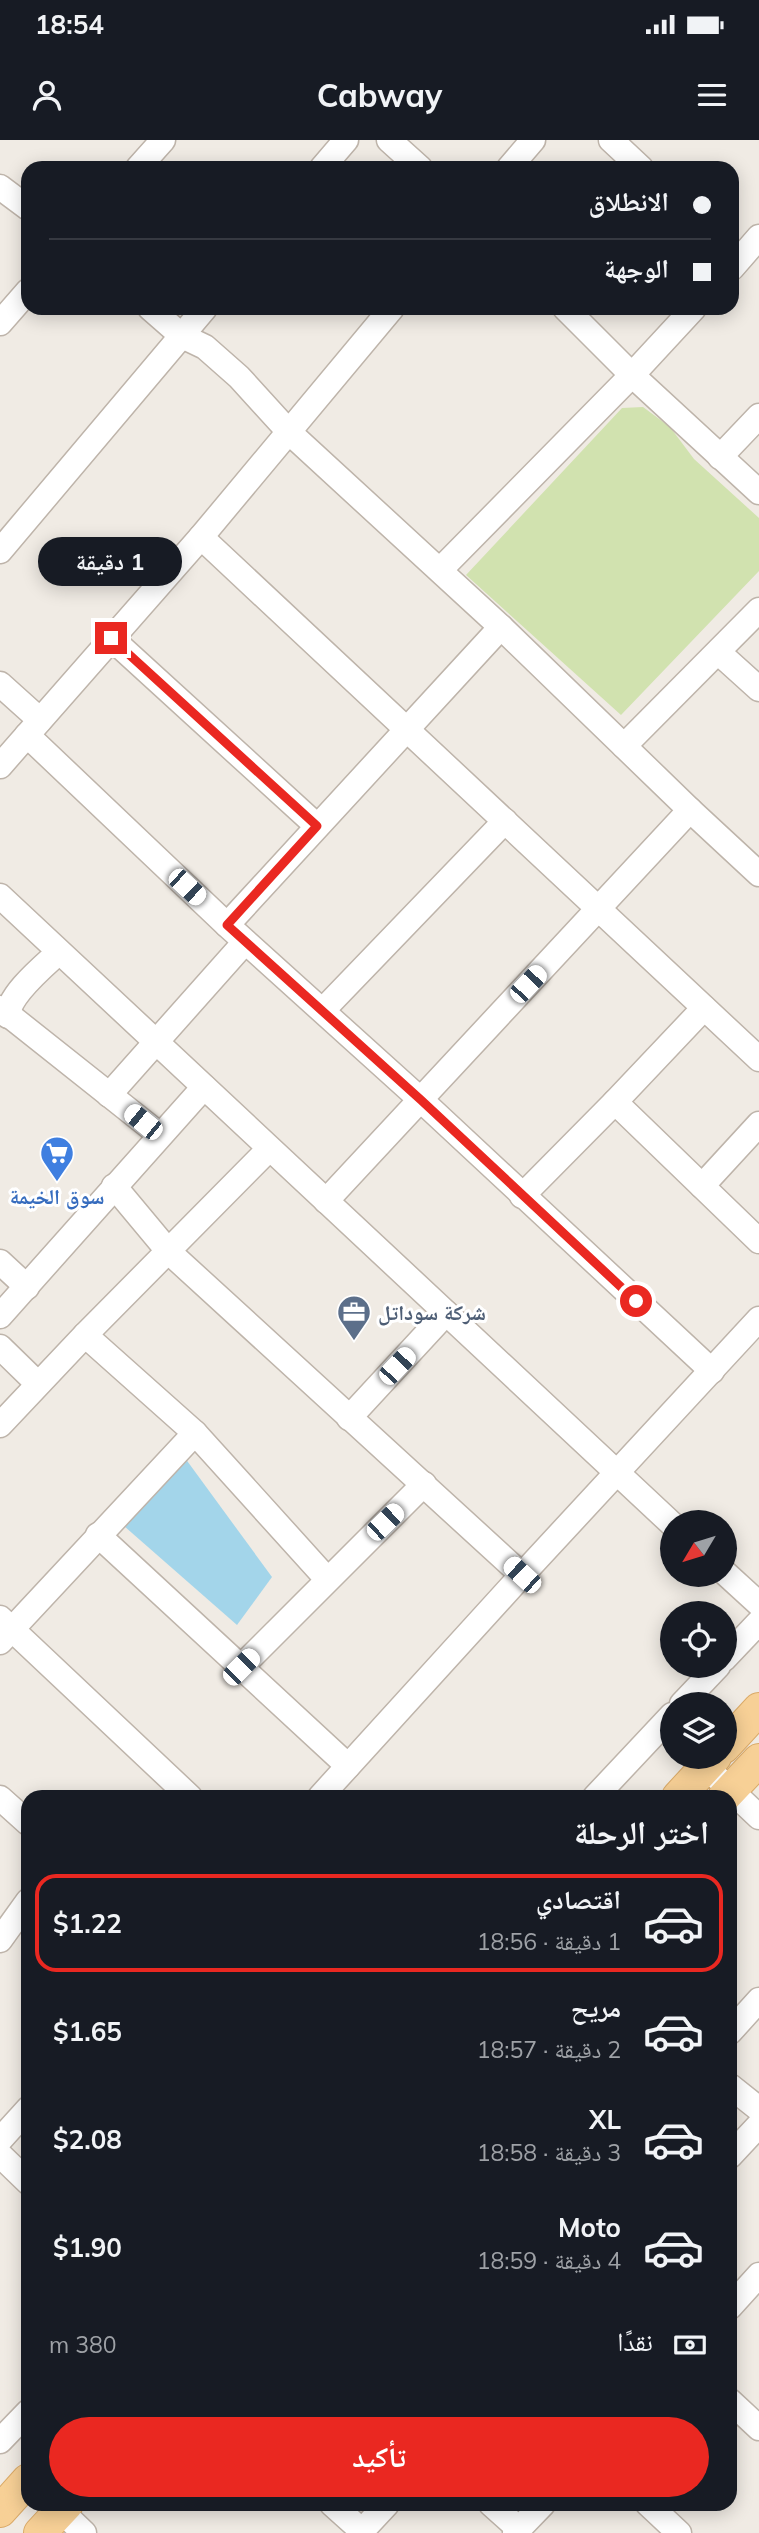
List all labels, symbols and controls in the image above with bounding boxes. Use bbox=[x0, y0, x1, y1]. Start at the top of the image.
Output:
text: 18:54 bbox=[35, 8, 104, 41]
text: Cabway bbox=[317, 75, 442, 115]
icon: person bbox=[28, 76, 66, 114]
icon: menu bbox=[693, 76, 731, 114]
text: الانطلاق bbox=[589, 185, 669, 218]
text: الوجهة bbox=[604, 252, 669, 285]
callout: 1 دقيقة bbox=[39, 536, 183, 586]
text: 1 دقيقة bbox=[76, 547, 144, 576]
route end bbox=[95, 622, 127, 654]
car bbox=[165, 865, 210, 909]
car bbox=[506, 961, 551, 1007]
car bbox=[121, 1101, 166, 1143]
supermarket icon: سوق الخيمة bbox=[38, 1134, 76, 1183]
place label: سوق الخيمة bbox=[10, 1183, 104, 1210]
route start bbox=[620, 1285, 652, 1317]
office icon: شركة سوداتل bbox=[335, 1293, 373, 1342]
place label: شركة سوداتل bbox=[378, 1299, 486, 1326]
car bbox=[375, 1343, 420, 1389]
car bbox=[363, 1500, 408, 1544]
north arrow bbox=[660, 1510, 737, 1587]
map controls bbox=[660, 1510, 737, 1769]
car bbox=[500, 1553, 545, 1597]
button: locate bbox=[660, 1601, 737, 1678]
car bbox=[219, 1645, 264, 1689]
button: layers bbox=[660, 1692, 737, 1769]
text: اختر الرحلة bbox=[574, 1812, 709, 1852]
text: اقتصادي bbox=[536, 1883, 621, 1916]
icon: car bbox=[642, 1892, 705, 1955]
text: $1.22 bbox=[53, 1907, 122, 1940]
text: 1 دقيقة · 18:56 bbox=[477, 1927, 621, 1956]
text: مريح bbox=[571, 1991, 621, 2024]
icon: car bbox=[642, 2000, 705, 2063]
text: $1.65 bbox=[53, 2015, 122, 2048]
text: 2 دقيقة · 18:57 bbox=[477, 2035, 621, 2064]
text: XL bbox=[589, 2103, 621, 2136]
icon: car bbox=[642, 2108, 705, 2171]
text: $2.08 bbox=[53, 2123, 122, 2156]
text: 3 دقيقة · 18:58 bbox=[477, 2138, 621, 2167]
text: Moto bbox=[558, 2211, 621, 2244]
icon: car bbox=[642, 2216, 705, 2279]
text: $1.90 bbox=[53, 2231, 122, 2264]
text: 4 دقيقة · 18:59 bbox=[477, 2246, 621, 2275]
text: نقدًا bbox=[617, 2325, 653, 2358]
icon: cash bbox=[671, 2326, 709, 2364]
text: 380 m bbox=[49, 2330, 117, 2359]
button: تأكيد bbox=[49, 2417, 709, 2497]

